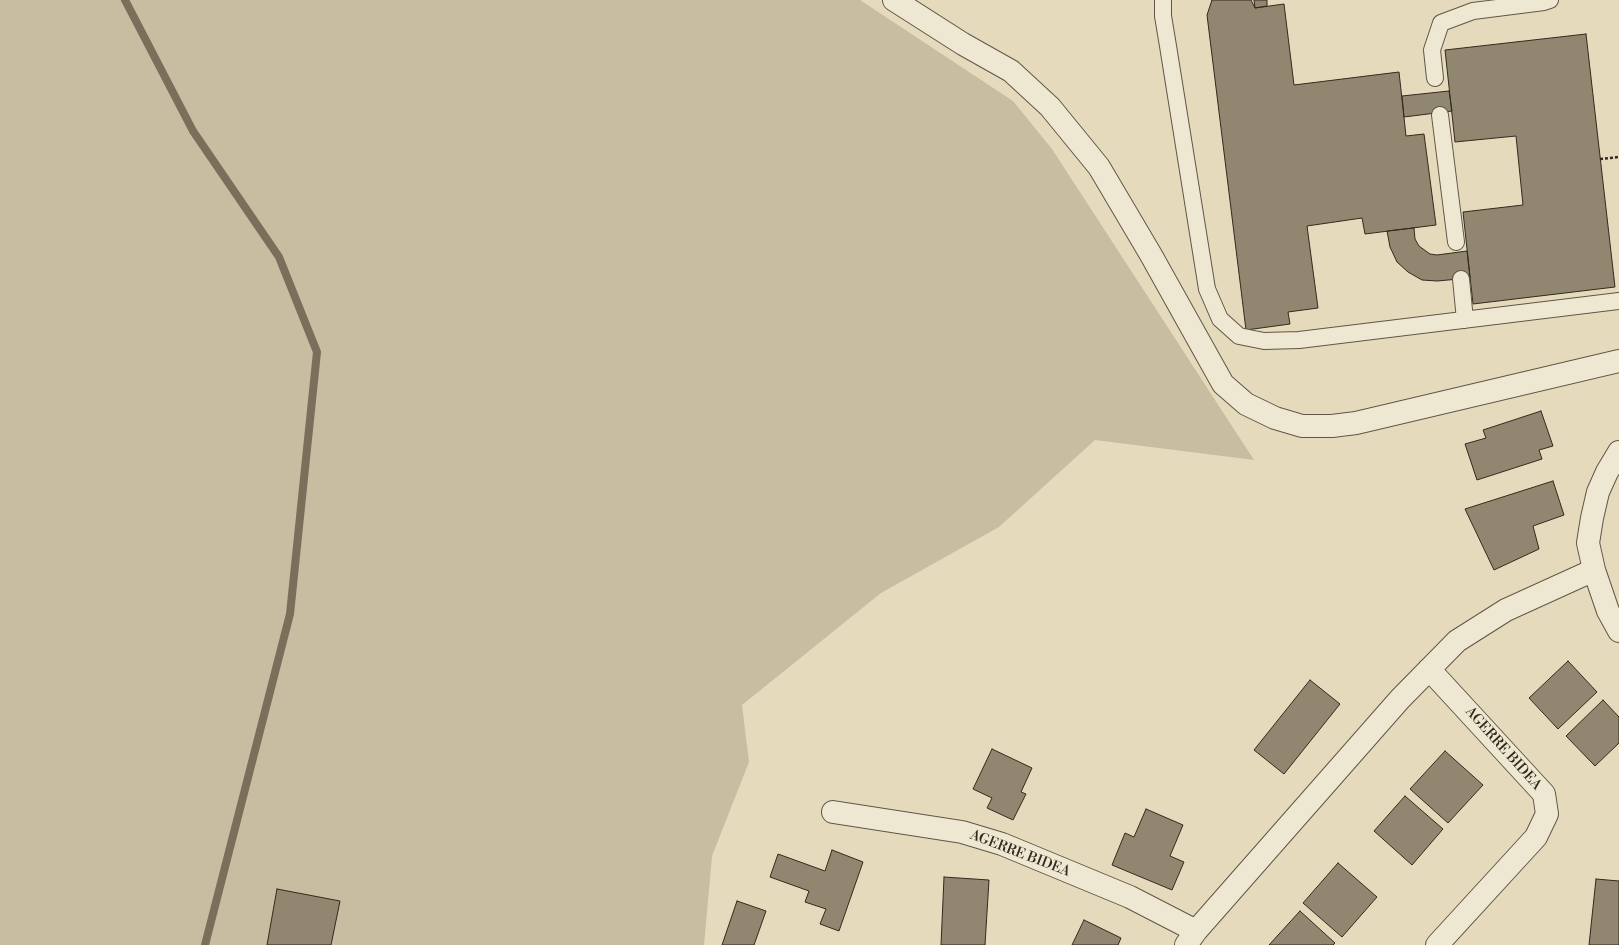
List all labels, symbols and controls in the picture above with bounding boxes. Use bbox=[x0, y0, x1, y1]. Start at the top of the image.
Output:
street label: AGERRE BIDEA bbox=[1461, 704, 1545, 794]
street label: AGERRE BIDEA bbox=[967, 827, 1073, 881]

